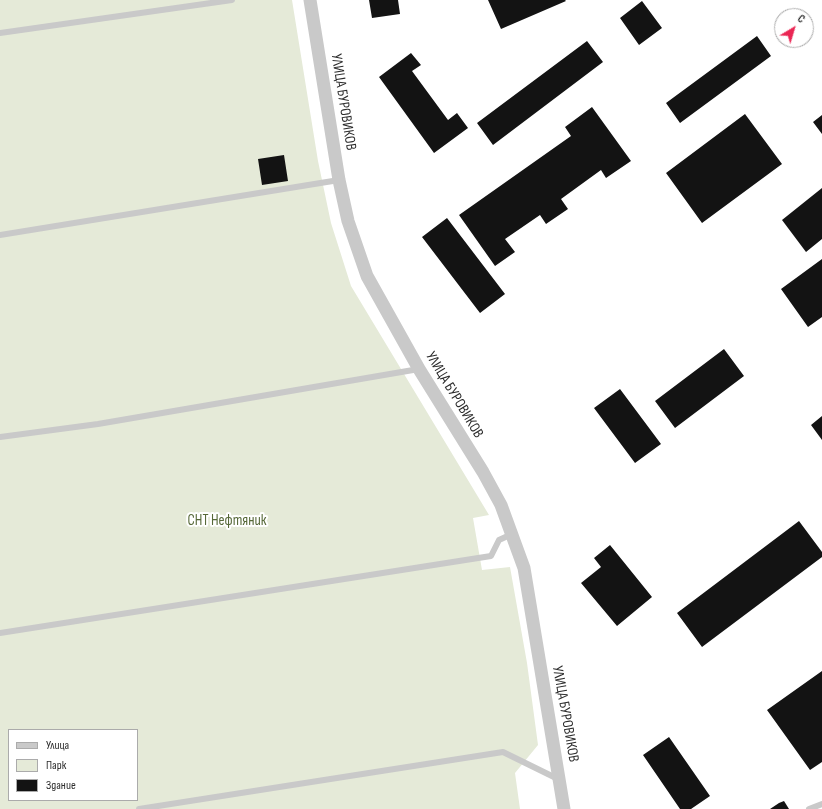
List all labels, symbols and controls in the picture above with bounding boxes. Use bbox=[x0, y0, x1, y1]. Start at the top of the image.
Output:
north arrow bbox=[774, 8, 814, 48]
text: С bbox=[795, 12, 807, 26]
street label: УЛИЦА БУРОВИКОВ bbox=[326, 52, 360, 152]
street label: УЛИЦА БУРОВИКОВ bbox=[421, 349, 487, 441]
park label: СНТ Нефтяник bbox=[188, 512, 266, 530]
street label: УЛИЦА БУРОВИКОВ bbox=[548, 664, 582, 764]
legend bbox=[8, 729, 138, 801]
text: Улица bbox=[46, 738, 69, 753]
text: Парк bbox=[46, 758, 66, 773]
text: Здание bbox=[46, 778, 76, 793]

